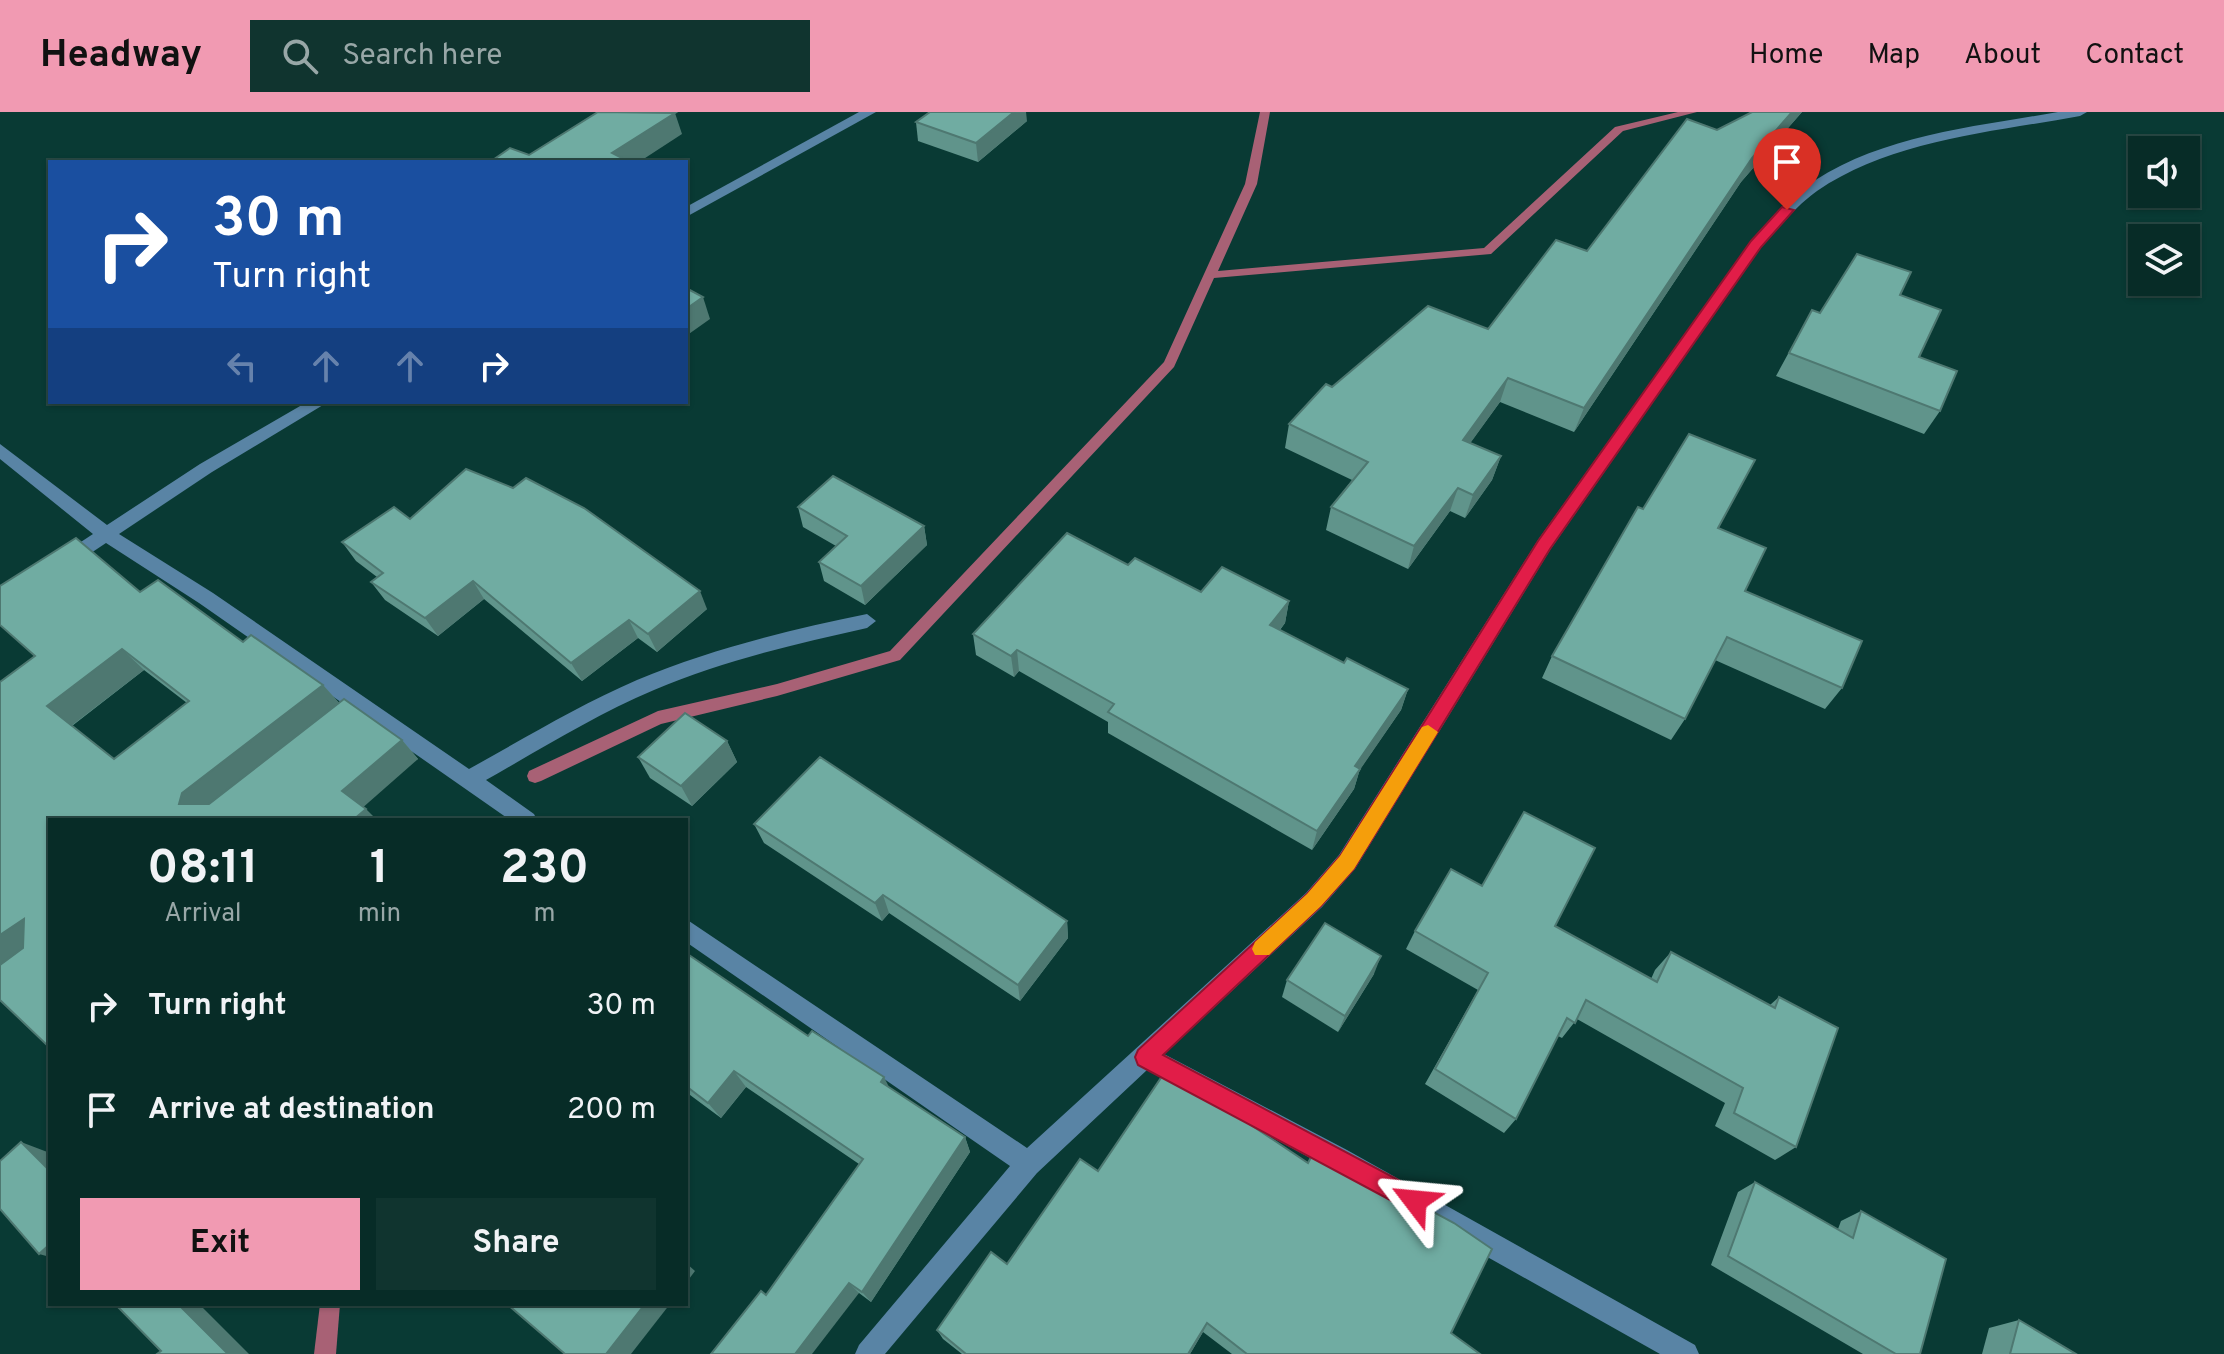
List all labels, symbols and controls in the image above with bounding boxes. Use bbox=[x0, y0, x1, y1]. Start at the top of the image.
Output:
search box bbox=[250, 20, 810, 92]
text: Headway bbox=[40, 32, 202, 81]
icon: search bbox=[278, 34, 322, 78]
text: Search here bbox=[342, 38, 502, 75]
text: Home bbox=[1749, 38, 1823, 74]
text: Map bbox=[1867, 38, 1920, 74]
text: About bbox=[1964, 38, 2041, 74]
text: Contact bbox=[2085, 38, 2184, 74]
pin bbox=[1753, 128, 1821, 210]
map controls bbox=[2128, 136, 2200, 296]
button: sound bbox=[2128, 136, 2200, 208]
icon: arrive bbox=[1765, 140, 1809, 184]
text: 30 m bbox=[212, 186, 345, 256]
icon: right bbox=[80, 192, 184, 296]
button: layers bbox=[2128, 224, 2200, 296]
text: Turn right bbox=[212, 255, 371, 301]
icon: left bbox=[220, 344, 264, 388]
icon: ahead bbox=[304, 344, 348, 388]
icon: ahead bbox=[388, 344, 432, 388]
icon: right bbox=[472, 344, 516, 388]
text: 08:11 bbox=[147, 840, 259, 900]
text: 1 bbox=[370, 840, 389, 900]
text: 230 bbox=[500, 840, 589, 900]
text: Arrival bbox=[164, 898, 242, 931]
text: min bbox=[358, 898, 401, 931]
text: m bbox=[534, 898, 556, 931]
icon: right bbox=[80, 984, 124, 1028]
text: Turn right bbox=[148, 988, 286, 1025]
text: 30 m bbox=[587, 988, 656, 1025]
icon: arrive bbox=[80, 1088, 124, 1132]
text: Arrive at destination bbox=[148, 1092, 434, 1129]
text: 200 m bbox=[567, 1092, 656, 1129]
position arrow bbox=[1373, 1159, 1457, 1243]
button: Exit bbox=[80, 1198, 360, 1290]
button: Share bbox=[376, 1198, 656, 1290]

